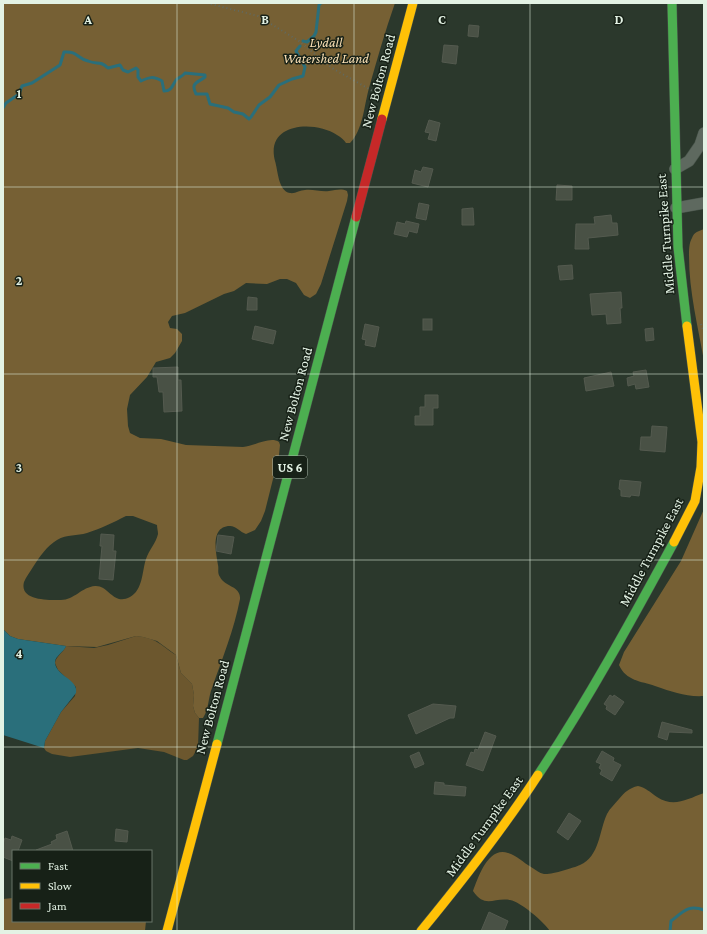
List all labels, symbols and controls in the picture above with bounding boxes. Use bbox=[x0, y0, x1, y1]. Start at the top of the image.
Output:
text: A bbox=[83, 12, 92, 27]
text: B bbox=[261, 12, 269, 27]
text: C bbox=[438, 12, 446, 27]
text: D bbox=[615, 12, 624, 27]
street label: New Bolton Road bbox=[358, 32, 398, 130]
park label: Lydall Watershed Land bbox=[283, 34, 369, 66]
text: 1 bbox=[17, 86, 22, 101]
street label: Middle Turnpike East bbox=[653, 173, 677, 295]
text: 2 bbox=[16, 273, 23, 288]
street label: New Bolton Road bbox=[275, 345, 315, 443]
road number: US 6 bbox=[273, 456, 307, 478]
text: 3 bbox=[16, 460, 22, 475]
street label: Middle Turnpike East bbox=[616, 495, 687, 609]
text: 4 bbox=[15, 646, 23, 661]
street label: New Bolton Road bbox=[192, 658, 232, 756]
street label: Middle Turnpike East bbox=[442, 772, 526, 879]
legend bbox=[12, 850, 152, 922]
text: Fast bbox=[48, 859, 69, 873]
text: Slow bbox=[48, 879, 72, 893]
text: Jam bbox=[47, 899, 67, 913]

